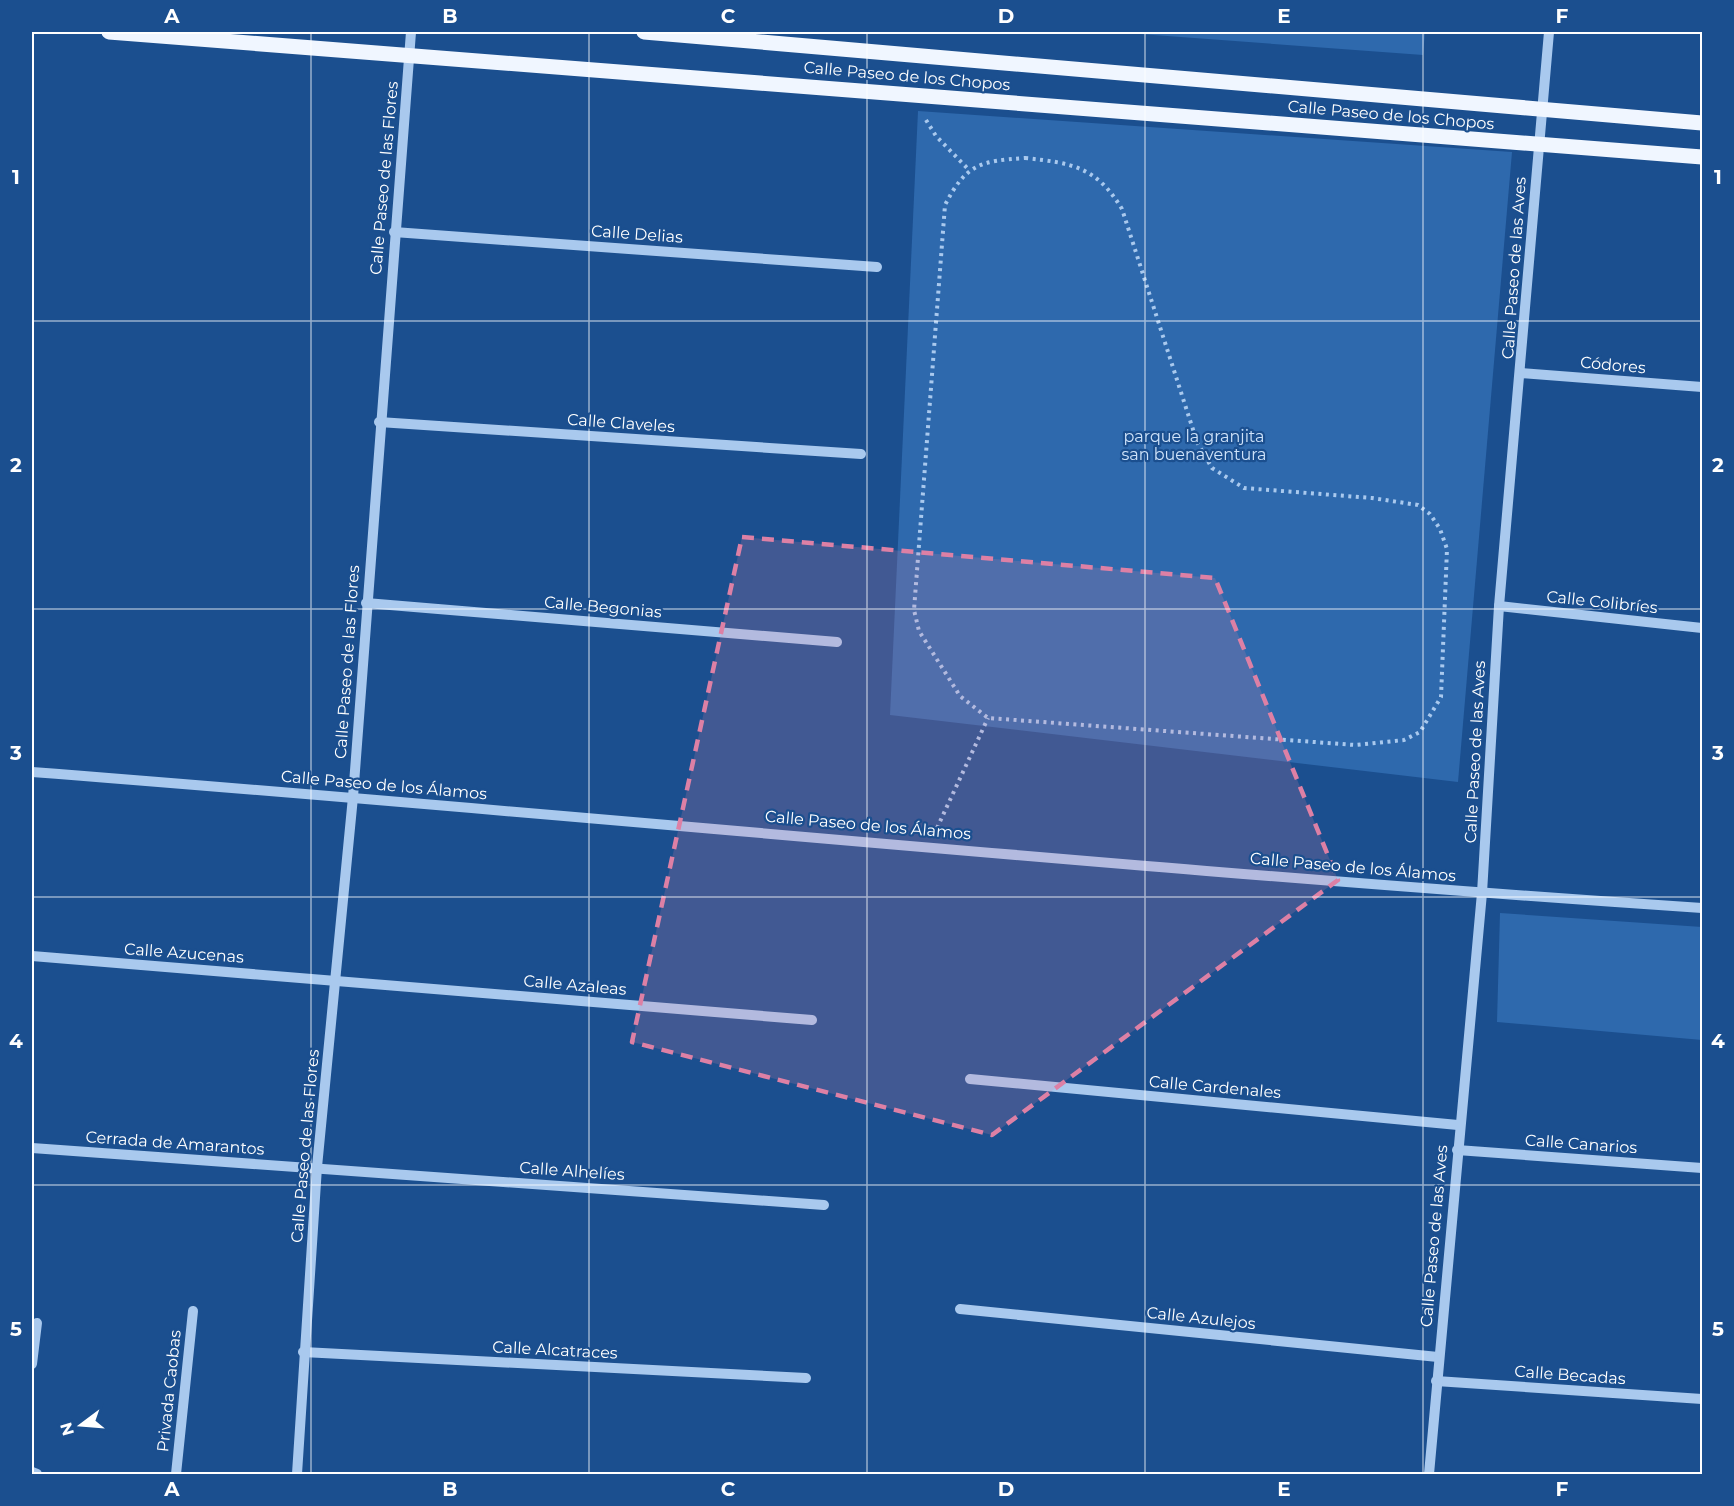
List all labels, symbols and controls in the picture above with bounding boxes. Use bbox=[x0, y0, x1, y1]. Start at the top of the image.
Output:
text: A bbox=[163, 4, 180, 28]
text: B bbox=[442, 4, 458, 28]
text: C bbox=[721, 4, 736, 28]
text: D bbox=[998, 4, 1014, 28]
text: E bbox=[1277, 4, 1291, 28]
text: F bbox=[1556, 4, 1569, 28]
street label: Calle Paseo de los Chopos bbox=[803, 57, 1011, 95]
street label: Calle Paseo de las Flores bbox=[366, 80, 402, 276]
street label: Calle Paseo de los Chopos bbox=[1287, 96, 1495, 134]
text: 1 bbox=[12, 165, 20, 189]
text: 1 bbox=[1714, 165, 1722, 189]
street label: Calle Paseo de las Aves bbox=[1498, 176, 1530, 360]
street label: Calle Delias bbox=[591, 221, 684, 247]
street label: Códores bbox=[1580, 353, 1647, 377]
street label: Calle Claveles bbox=[567, 410, 676, 436]
park label: parque la granjita san buenaventura bbox=[1122, 427, 1266, 464]
text: 2 bbox=[10, 453, 22, 477]
text: 2 bbox=[1712, 453, 1724, 477]
street label: Calle Paseo de las Flores bbox=[331, 564, 363, 759]
street label: Calle Colibríes bbox=[1545, 587, 1659, 617]
street label: Calle Begonias bbox=[543, 592, 663, 622]
street label: Calle Paseo de las Aves bbox=[1461, 660, 1489, 844]
text: 3 bbox=[9, 741, 22, 765]
text: 3 bbox=[1711, 741, 1724, 765]
street label: Calle Paseo de los Álamos bbox=[280, 767, 488, 803]
street label: Calle Paseo de los Álamos bbox=[764, 807, 972, 843]
street label: Calle Paseo de los Álamos bbox=[1249, 849, 1457, 885]
street label: Calle Azucenas bbox=[123, 939, 245, 967]
street label: Calle Azaleas bbox=[523, 971, 627, 999]
text: 4 bbox=[9, 1029, 23, 1053]
text: 4 bbox=[1711, 1029, 1725, 1053]
street label: Calle Paseo de las Flores bbox=[287, 1048, 323, 1244]
street label: Calle Cardenales bbox=[1148, 1072, 1282, 1102]
street label: Cerrada de Amarantos bbox=[85, 1127, 265, 1159]
street label: Calle Canarios bbox=[1524, 1131, 1638, 1157]
street label: Calle Paseo de las Aves bbox=[1417, 1144, 1451, 1328]
street label: Calle Alhelíes bbox=[519, 1158, 625, 1184]
street label: Calle Azulejos bbox=[1146, 1303, 1257, 1333]
text: 5 bbox=[10, 1317, 22, 1341]
text: 5 bbox=[1712, 1317, 1724, 1341]
street label: Privada Caobas bbox=[153, 1329, 185, 1453]
street label: Calle Alcatraces bbox=[492, 1337, 618, 1363]
street label: Calle Becadas bbox=[1514, 1362, 1626, 1388]
north arrow bbox=[51, 1395, 111, 1455]
text: N bbox=[56, 1420, 78, 1438]
text: A bbox=[163, 1477, 180, 1501]
text: B bbox=[442, 1477, 458, 1501]
text: C bbox=[721, 1477, 736, 1501]
text: D bbox=[998, 1477, 1014, 1501]
text: E bbox=[1277, 1477, 1291, 1501]
text: F bbox=[1556, 1477, 1569, 1501]

